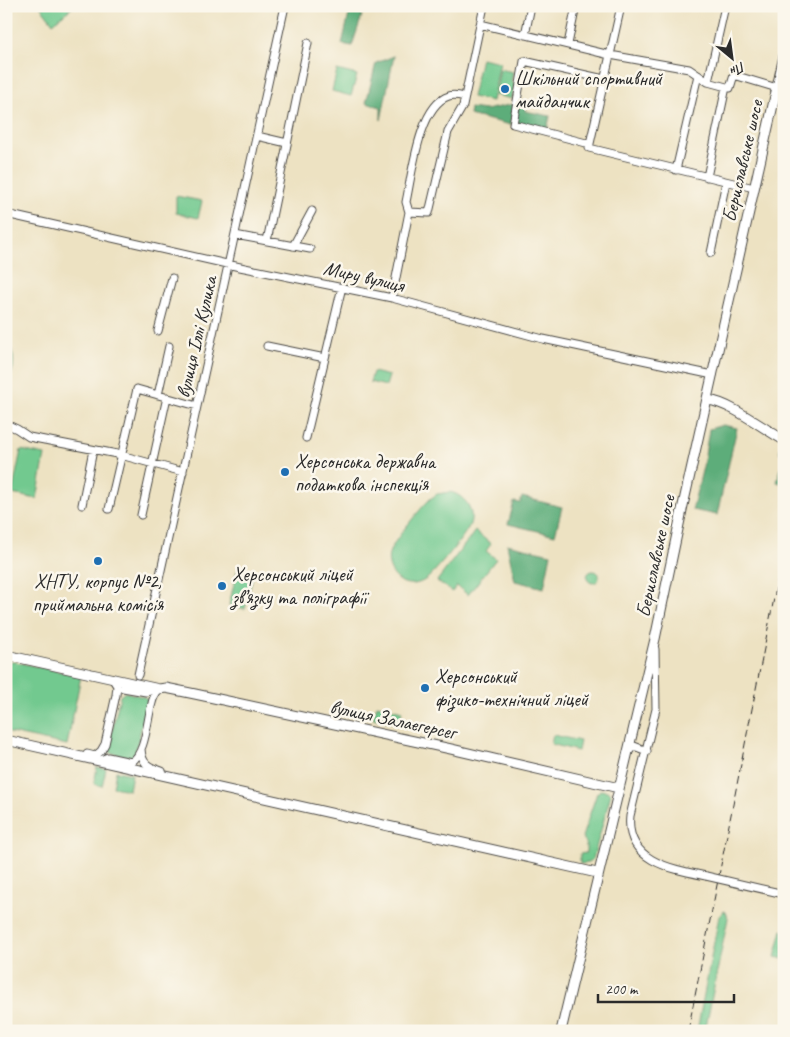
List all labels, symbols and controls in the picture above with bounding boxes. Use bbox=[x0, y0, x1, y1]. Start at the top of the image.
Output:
north arrow bbox=[708, 32, 758, 82]
text: Пн bbox=[727, 58, 749, 80]
place label: Шкільний спортивний майданчик bbox=[515, 66, 664, 114]
marker: Шкільний спортивний майданчик bbox=[499, 83, 511, 95]
street label: Бериславське шосе bbox=[716, 96, 769, 224]
street label: Миру вулиця bbox=[321, 255, 408, 298]
street label: вулиця Іллі Кулика bbox=[170, 272, 223, 400]
place label: Херсонська державна податкова інспекція bbox=[295, 449, 437, 497]
marker: Херсонська державна податкова інспекція bbox=[279, 466, 291, 478]
street label: Бериславське шосе bbox=[630, 491, 681, 619]
marker: ХНТУ, корпус №2, приймальна комісія bbox=[92, 555, 104, 567]
place label: Херсонський ліцей зв’язку та поліграфії bbox=[229, 562, 370, 611]
place label: ХНТУ, корпус №2, приймальна комісія bbox=[33, 569, 164, 617]
marker: Херсонський ліцей зв’язку та поліграфії bbox=[216, 580, 228, 592]
place label: Херсонський фізико-технічний ліцей bbox=[435, 664, 590, 713]
marker: Херсонський фізико-технічний ліцей bbox=[419, 682, 431, 694]
street label: вулиця Залаегерсег bbox=[328, 694, 461, 746]
scale bar bbox=[598, 972, 734, 1004]
text: 200 m bbox=[605, 980, 639, 999]

